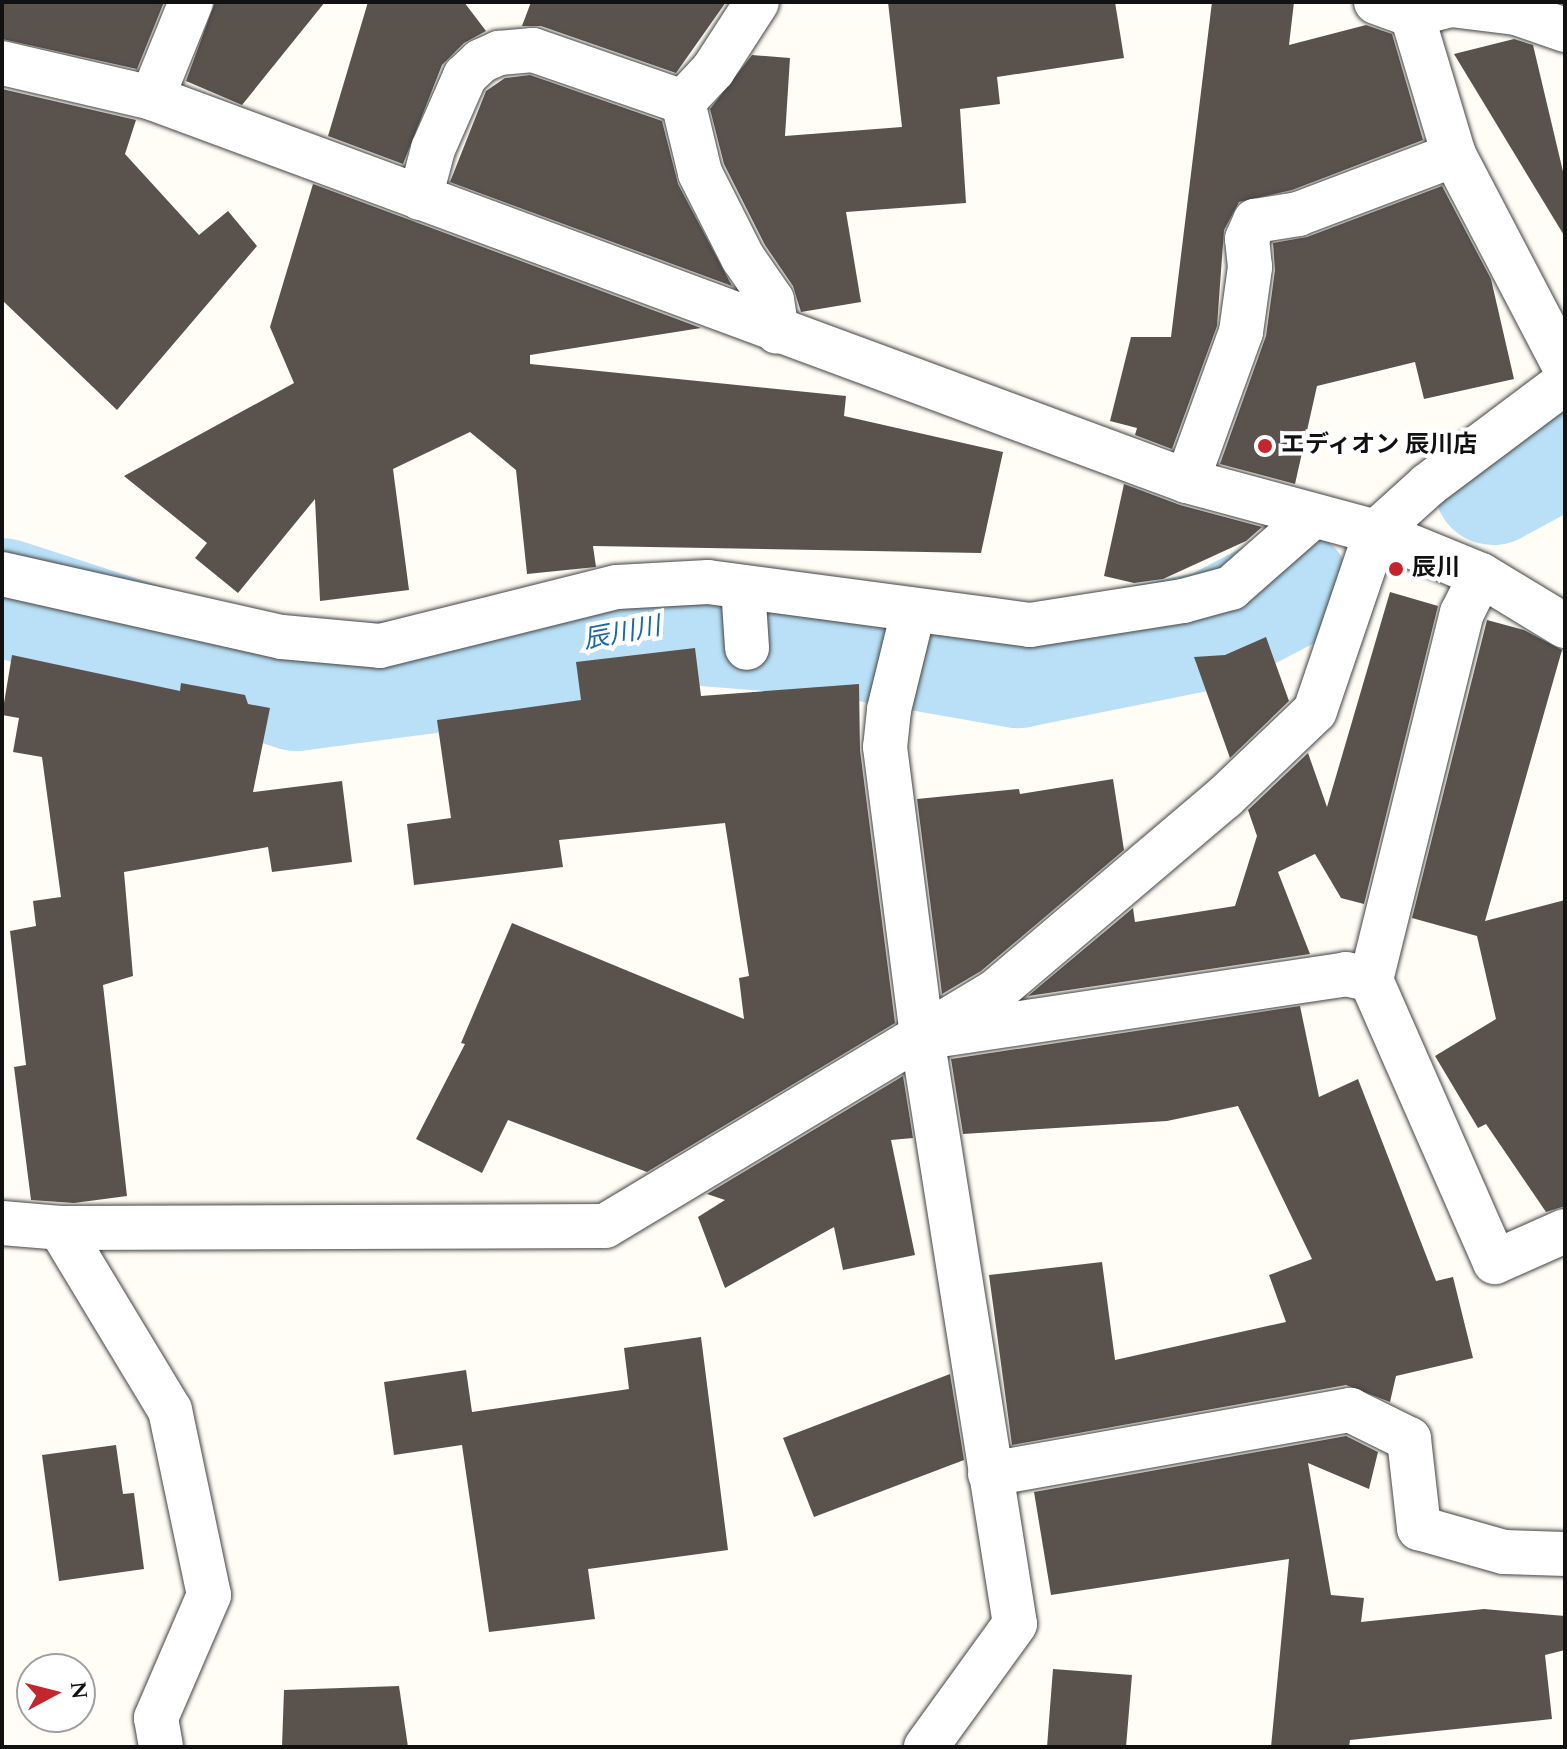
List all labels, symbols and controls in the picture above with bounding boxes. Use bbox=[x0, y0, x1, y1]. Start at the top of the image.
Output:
place label: エディオン 辰川店 bbox=[1281, 432, 1479, 460]
marker: エディオン 辰川店 bbox=[1256, 437, 1274, 455]
place label: 辰川 bbox=[1412, 555, 1460, 583]
marker: 辰川 bbox=[1387, 560, 1405, 578]
water label: 辰川川 bbox=[581, 611, 663, 657]
north arrow bbox=[16, 1653, 96, 1733]
text: N bbox=[61, 1679, 96, 1701]

